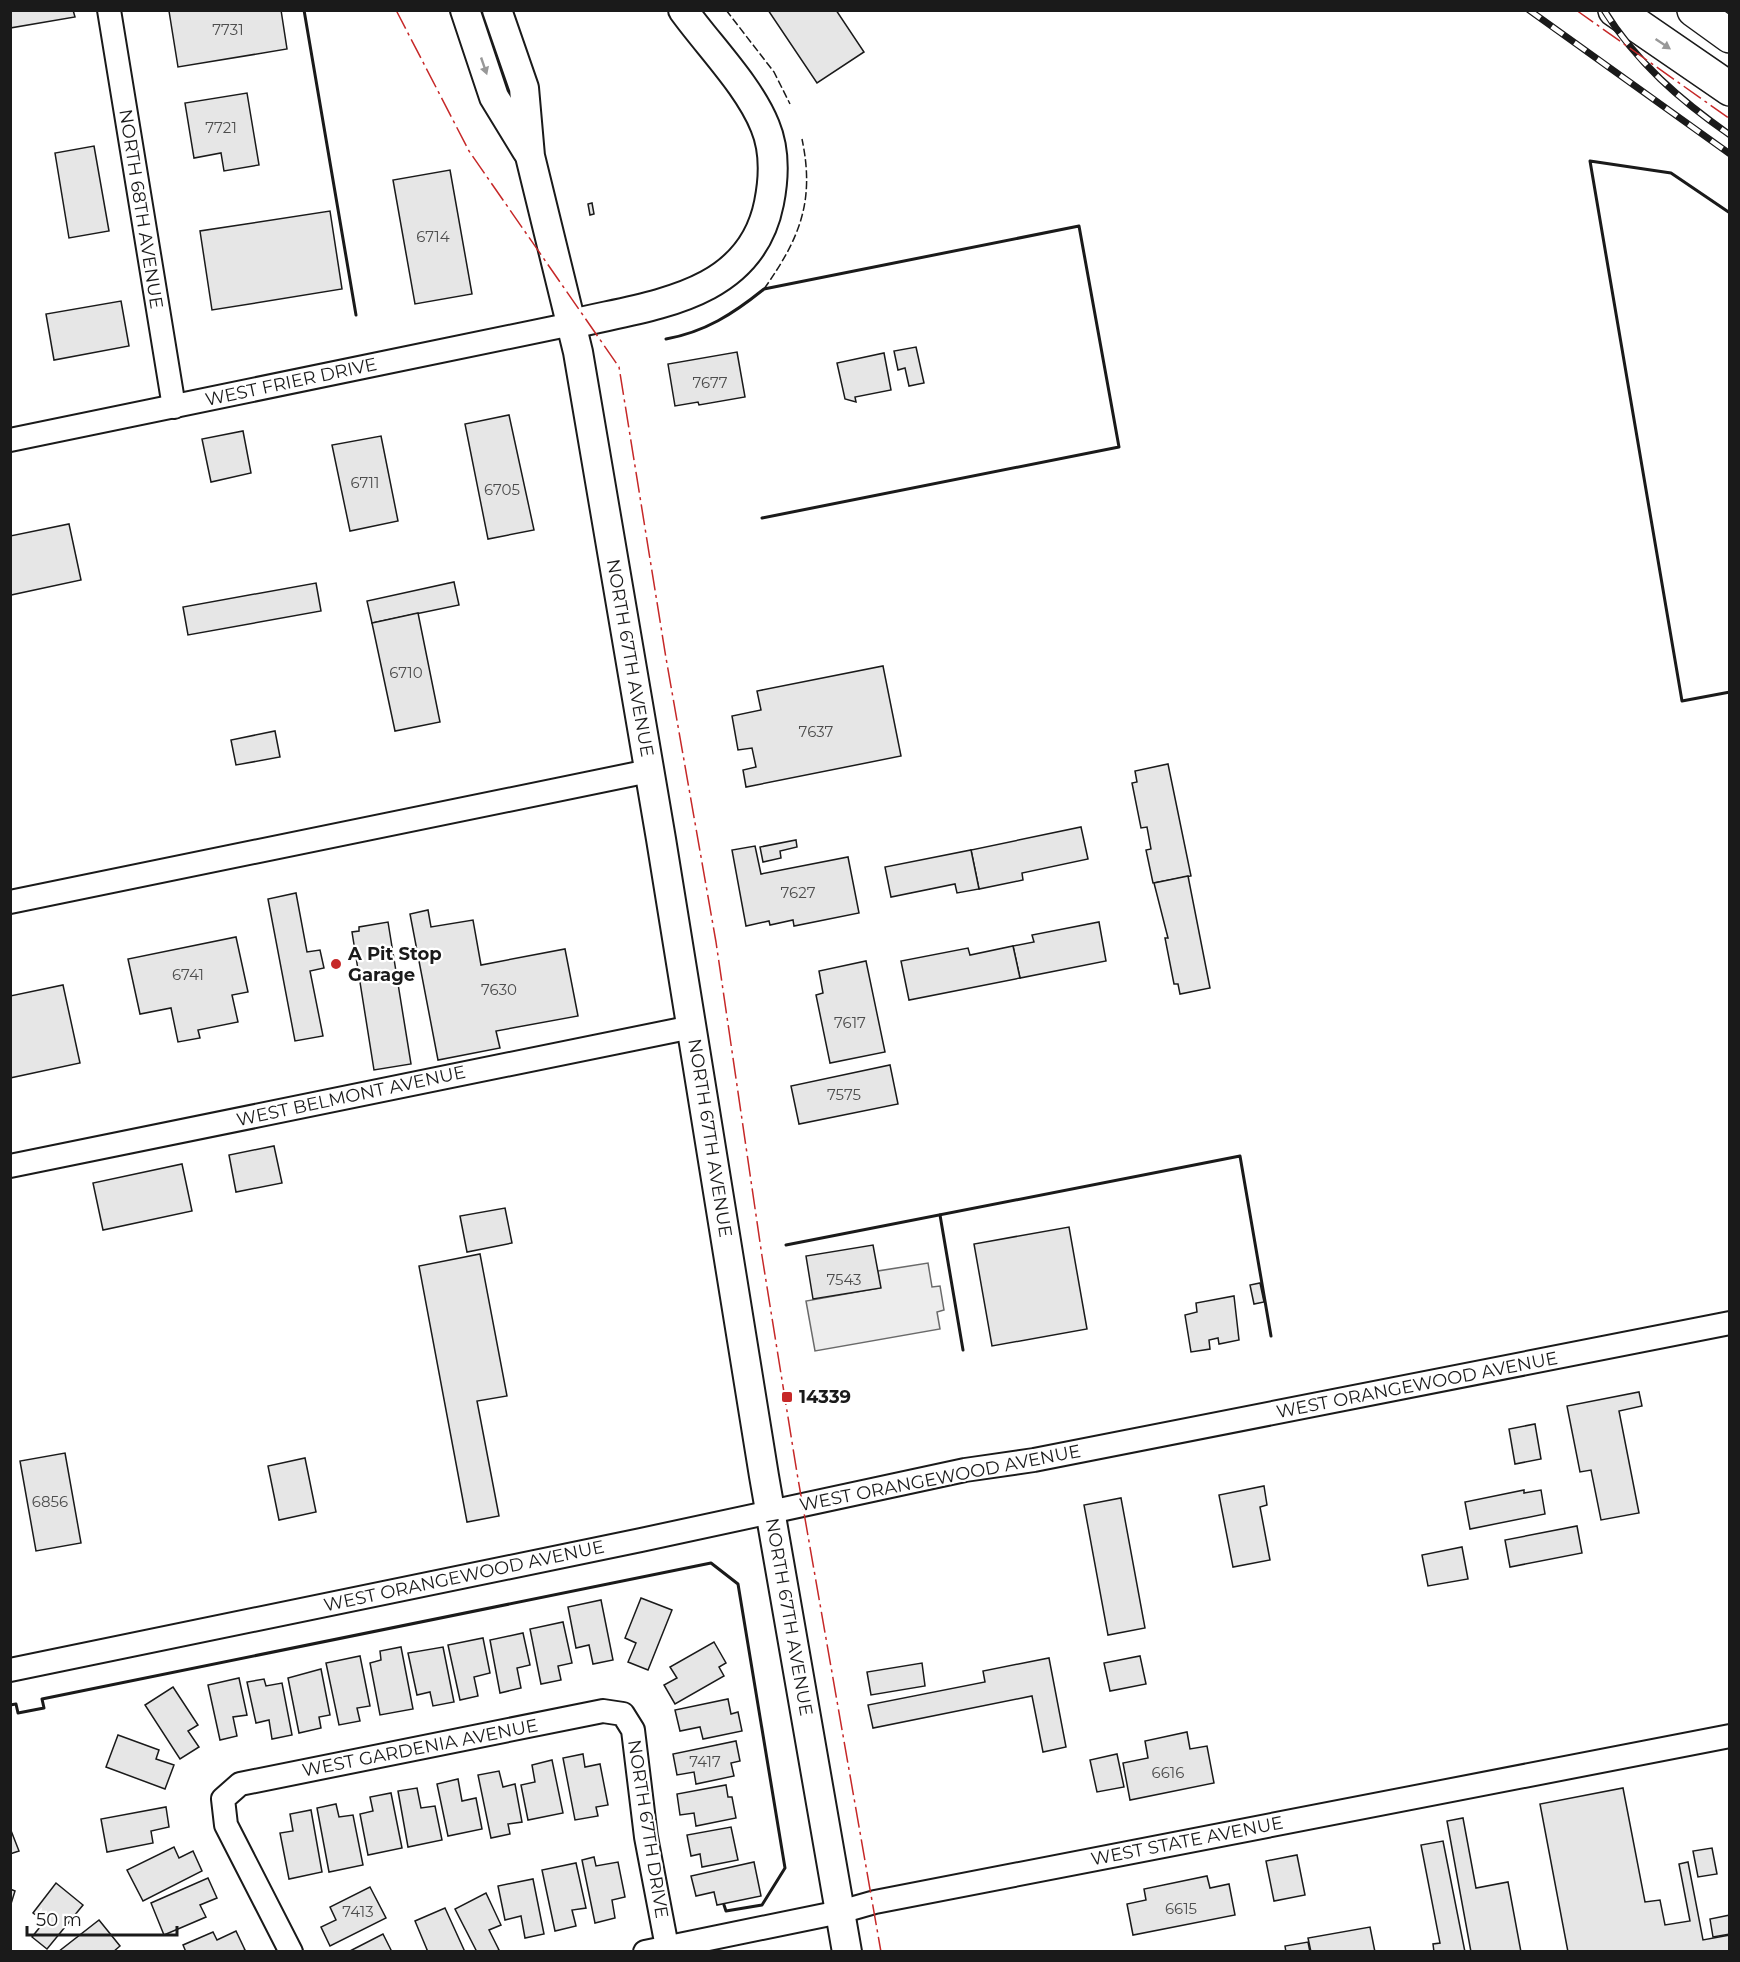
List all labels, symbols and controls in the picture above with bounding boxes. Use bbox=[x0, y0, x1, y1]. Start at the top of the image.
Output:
house number: 7731 bbox=[212, 20, 244, 39]
one-way arrow bbox=[1655, 38, 1671, 49]
one-way arrow bbox=[479, 57, 489, 75]
street label: NORTH 68TH AVENUE bbox=[114, 108, 168, 310]
house number: 7721 bbox=[205, 118, 237, 137]
house number: 6714 bbox=[416, 227, 450, 246]
street label: WEST FRIER DRIVE bbox=[203, 353, 379, 411]
house number: 7677 bbox=[692, 373, 728, 392]
house number: 6711 bbox=[351, 473, 379, 492]
house number: 6705 bbox=[484, 480, 520, 499]
street label: NORTH 67TH AVENUE bbox=[602, 557, 658, 759]
house number: 6710 bbox=[389, 663, 423, 682]
house number: 7637 bbox=[799, 722, 834, 741]
house number: 7627 bbox=[781, 883, 816, 902]
place label: A Pit Stop Garage bbox=[347, 943, 442, 986]
marker: A Pit Stop Garage bbox=[329, 957, 343, 971]
house number: 6741 bbox=[172, 965, 204, 984]
house number: 7630 bbox=[481, 980, 517, 999]
house number: 7617 bbox=[834, 1013, 866, 1032]
street label: NORTH 67TH AVENUE bbox=[683, 1037, 737, 1239]
street label: WEST BELMONT AVENUE bbox=[235, 1061, 467, 1131]
house number: 7575 bbox=[827, 1085, 861, 1104]
house number: 7543 bbox=[826, 1270, 862, 1289]
street label: WEST ORANGEWOOD AVENUE bbox=[1274, 1347, 1560, 1423]
place label: 14339 bbox=[799, 1386, 851, 1408]
marker: 14339 bbox=[780, 1390, 794, 1404]
street label: WEST ORANGEWOOD AVENUE bbox=[797, 1440, 1083, 1516]
house number: 6856 bbox=[32, 1492, 68, 1511]
street label: NORTH 67TH AVENUE bbox=[761, 1516, 817, 1718]
street label: WEST ORANGEWOOD AVENUE bbox=[322, 1536, 606, 1616]
street label: WEST GARDENIA AVENUE bbox=[300, 1714, 540, 1782]
street label: NORTH 67TH DRIVE bbox=[623, 1738, 673, 1920]
house number: 7417 bbox=[689, 1752, 721, 1771]
house number: 6616 bbox=[1152, 1763, 1184, 1782]
street label: WEST STATE AVENUE bbox=[1089, 1812, 1285, 1870]
scale bar bbox=[27, 1899, 177, 1937]
house number: 6615 bbox=[1165, 1899, 1197, 1918]
house number: 7413 bbox=[342, 1902, 374, 1921]
text: 50 m bbox=[36, 1909, 82, 1931]

